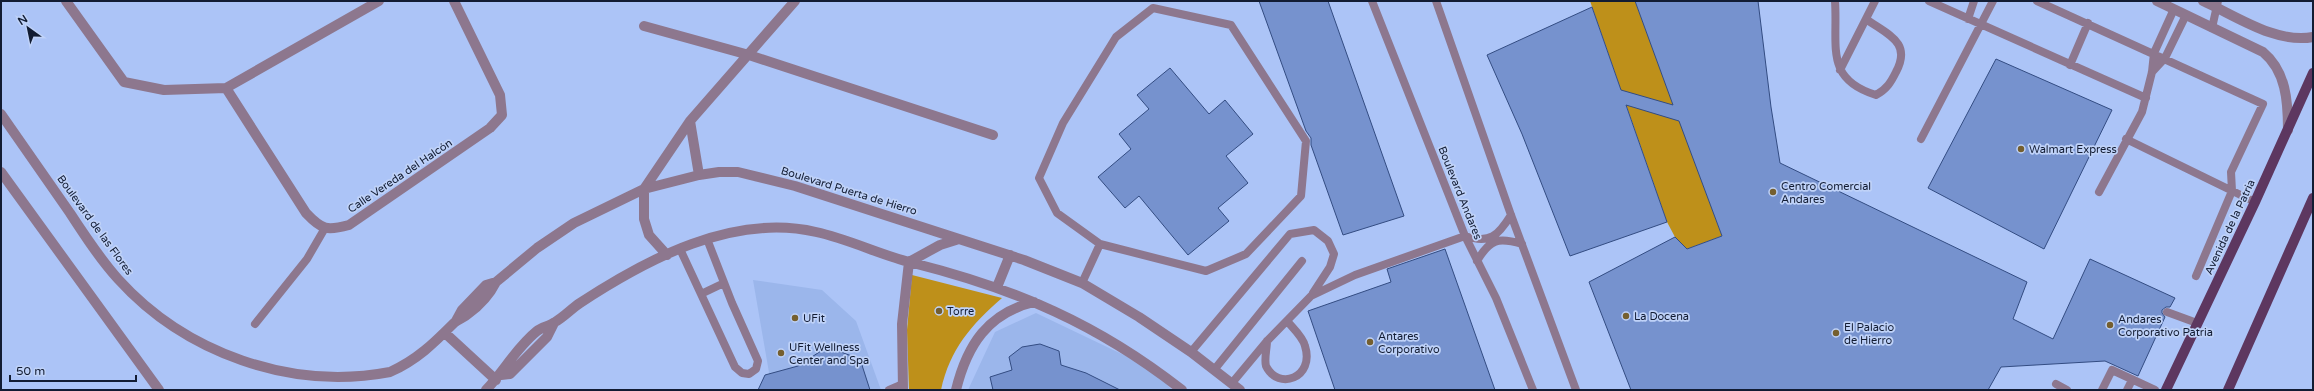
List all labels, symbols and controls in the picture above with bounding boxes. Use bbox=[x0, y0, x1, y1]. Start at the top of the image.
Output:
north arrow bbox=[8, 8, 48, 48]
text: N bbox=[16, 12, 30, 28]
street label: Calle Vereda del Halcón bbox=[345, 136, 455, 216]
place label: Walmart Express bbox=[2029, 143, 2117, 156]
marker: Walmart Express bbox=[2016, 144, 2026, 154]
street label: Boulevard Andares bbox=[1435, 145, 1485, 241]
street label: Boulevard Puerta de Hierro bbox=[779, 164, 919, 218]
street label: Boulevard de las Flores bbox=[54, 172, 136, 278]
street label: Avenida de la Patria bbox=[2202, 177, 2258, 277]
place label: Centro Comercial Andares bbox=[1781, 180, 1871, 206]
marker: Centro Comercial Andares bbox=[1768, 187, 1778, 197]
place label: Torre bbox=[947, 305, 974, 318]
marker: Torre bbox=[934, 306, 944, 316]
place label: La Docena bbox=[1634, 310, 1689, 323]
marker: La Docena bbox=[1621, 311, 1631, 321]
place label: UFit bbox=[803, 312, 825, 325]
marker: UFit bbox=[790, 313, 800, 323]
place label: Andares Corporativo Patria bbox=[2118, 313, 2213, 339]
marker: Andares Corporativo Patria bbox=[2105, 320, 2115, 330]
place label: El Palacio de Hierro bbox=[1844, 321, 1894, 347]
marker: El Palacio de Hierro bbox=[1831, 328, 1841, 338]
place label: Antares Corporativo bbox=[1378, 330, 1440, 356]
marker: Antares Corporativo bbox=[1365, 337, 1375, 347]
place label: UFit Wellness Center and Spa bbox=[789, 341, 869, 367]
marker: UFit Wellness Center and Spa bbox=[776, 348, 786, 358]
scale bar bbox=[10, 357, 136, 383]
text: 50 m bbox=[16, 364, 45, 378]

